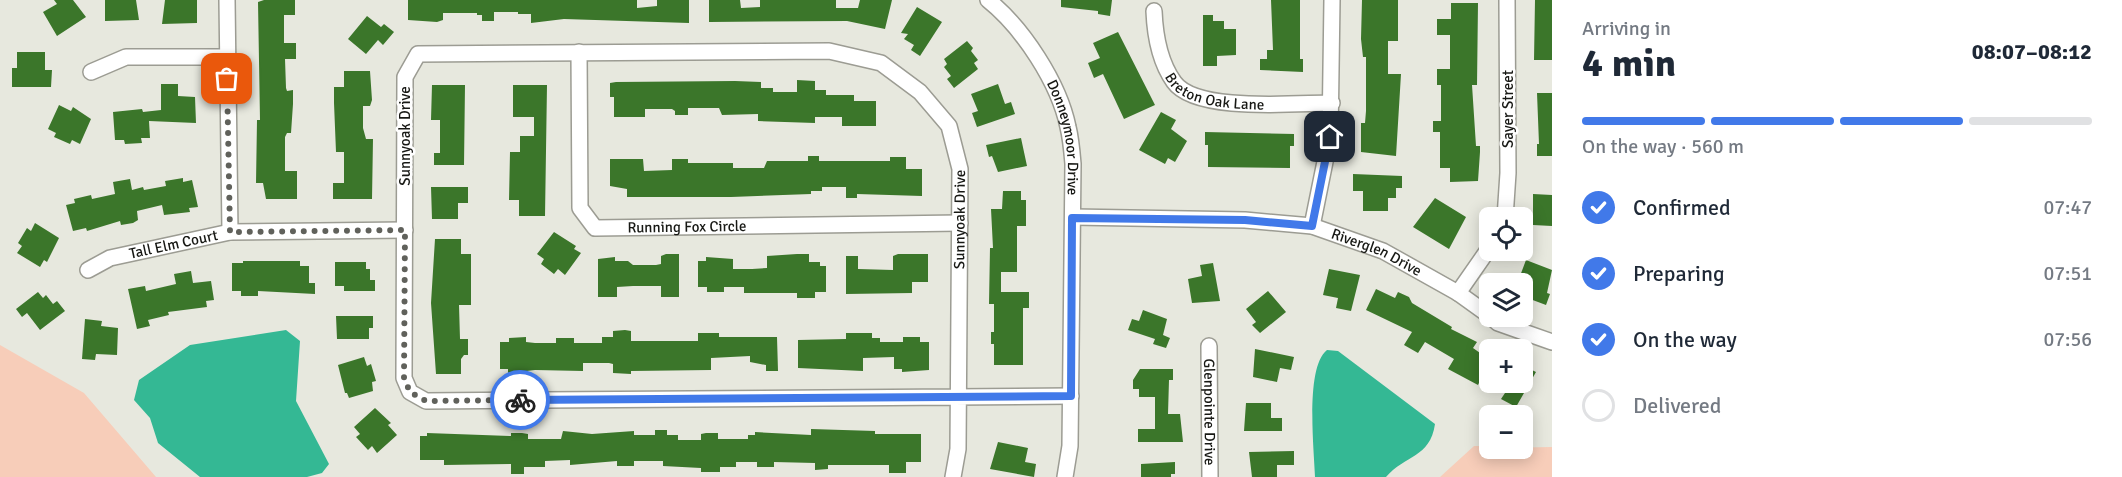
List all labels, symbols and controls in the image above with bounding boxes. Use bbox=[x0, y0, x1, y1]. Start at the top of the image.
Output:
text: Arriving in bbox=[1582, 16, 1671, 41]
text: 08:07–08:12 bbox=[1972, 38, 2092, 65]
text: 4 min bbox=[1582, 39, 1676, 87]
pin bbox=[201, 53, 252, 104]
icon: bag bbox=[210, 62, 243, 95]
street label: Breton Oak Lane bbox=[1161, 69, 1265, 114]
street label: Sayer Street bbox=[1499, 70, 1517, 148]
street label: Donneymoor Drive bbox=[1043, 77, 1082, 195]
street label: Sunnyoak Drive bbox=[396, 86, 414, 186]
pin bbox=[1304, 111, 1355, 162]
icon: home bbox=[1313, 120, 1346, 153]
text: On the way · 560 m bbox=[1582, 134, 1744, 159]
street label: Sunnyoak Drive bbox=[950, 170, 969, 269]
icon: check bbox=[1582, 191, 1615, 224]
text: Confirmed bbox=[1633, 194, 1731, 221]
text: 07:47 bbox=[2043, 195, 2092, 220]
map controls bbox=[1479, 207, 1533, 459]
button: locate bbox=[1479, 207, 1533, 261]
street label: Running Fox Circle bbox=[627, 217, 747, 237]
street label: Riverglen Drive bbox=[1329, 225, 1425, 280]
street label: Tall Elm Court bbox=[128, 226, 219, 263]
icon: check bbox=[1582, 257, 1615, 290]
text: Preparing bbox=[1633, 260, 1725, 287]
text: 07:51 bbox=[2043, 261, 2092, 286]
button: layers bbox=[1479, 273, 1533, 327]
icon: check bbox=[1582, 323, 1615, 356]
text: On the way bbox=[1633, 326, 1737, 353]
text: 07:56 bbox=[2043, 327, 2092, 352]
button: + bbox=[1479, 339, 1533, 393]
street label: Glenpointe Drive bbox=[1200, 358, 1219, 466]
courier bbox=[490, 370, 550, 430]
icon: bike bbox=[504, 384, 537, 417]
text: Delivered bbox=[1633, 392, 1721, 419]
button: − bbox=[1479, 405, 1533, 459]

